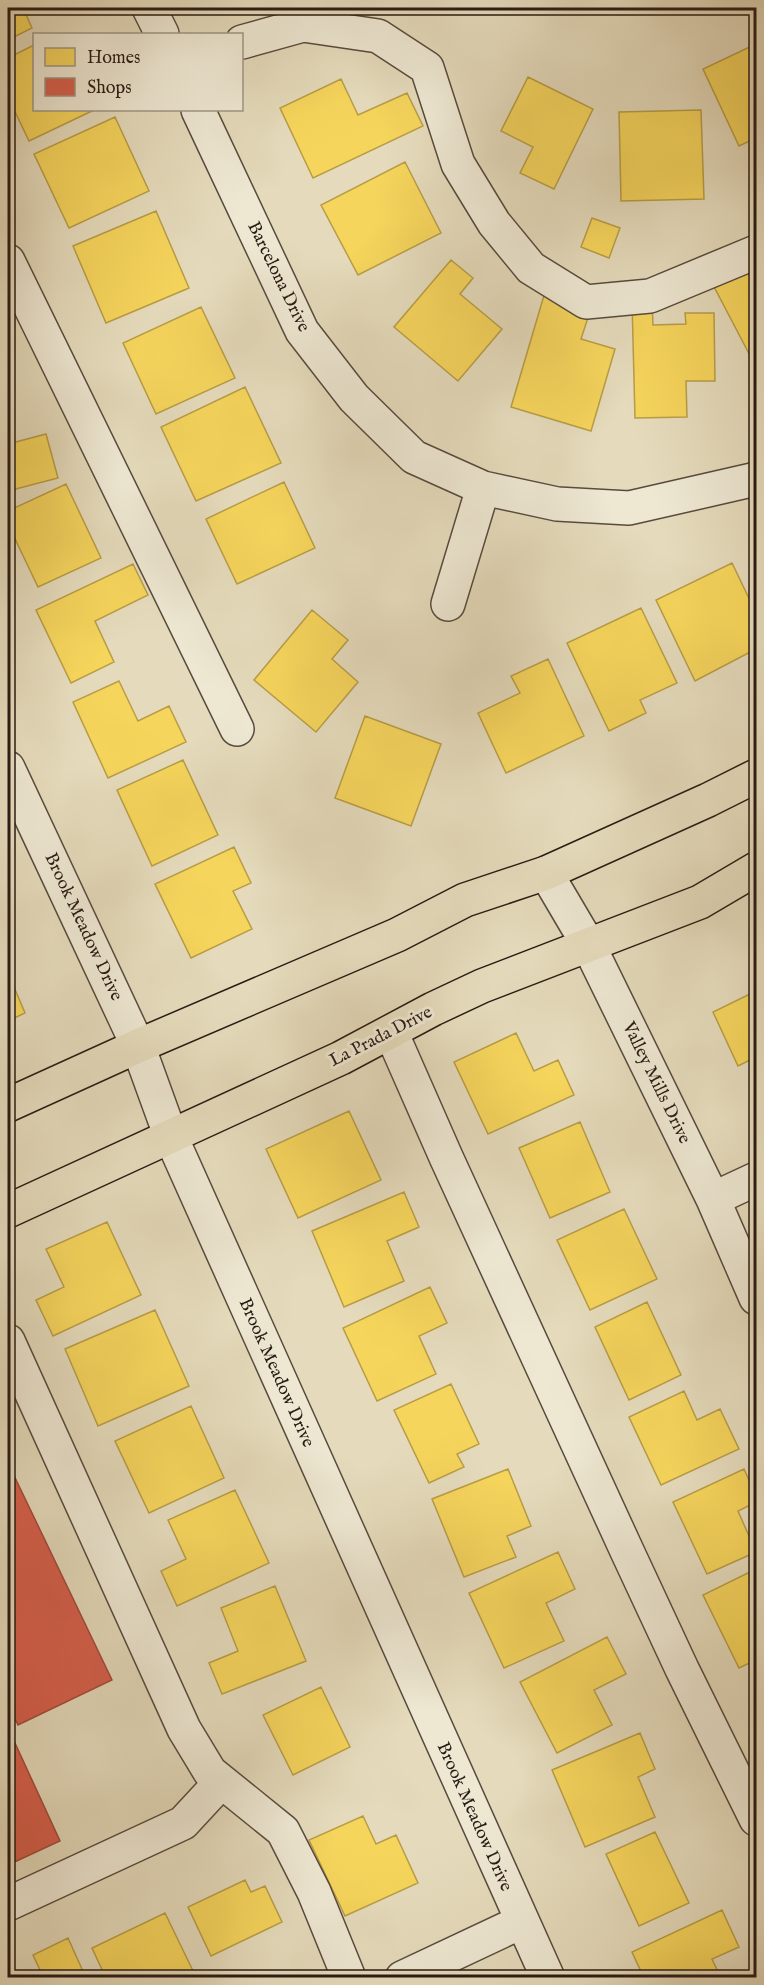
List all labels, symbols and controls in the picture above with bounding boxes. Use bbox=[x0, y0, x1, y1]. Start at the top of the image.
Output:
legend bbox=[33, 33, 243, 111]
text: Homes bbox=[87, 47, 140, 70]
text: Shops bbox=[87, 77, 132, 100]
street label: Barcelona Drive bbox=[241, 218, 315, 336]
street label: Brook Meadow Drive bbox=[39, 849, 127, 1005]
street label: La Prada Drive bbox=[326, 1001, 436, 1073]
street label: Valley Mills Drive bbox=[616, 1017, 695, 1148]
street label: Brook Meadow Drive bbox=[233, 1295, 319, 1451]
street label: Brook Meadow Drive bbox=[431, 1739, 517, 1895]

